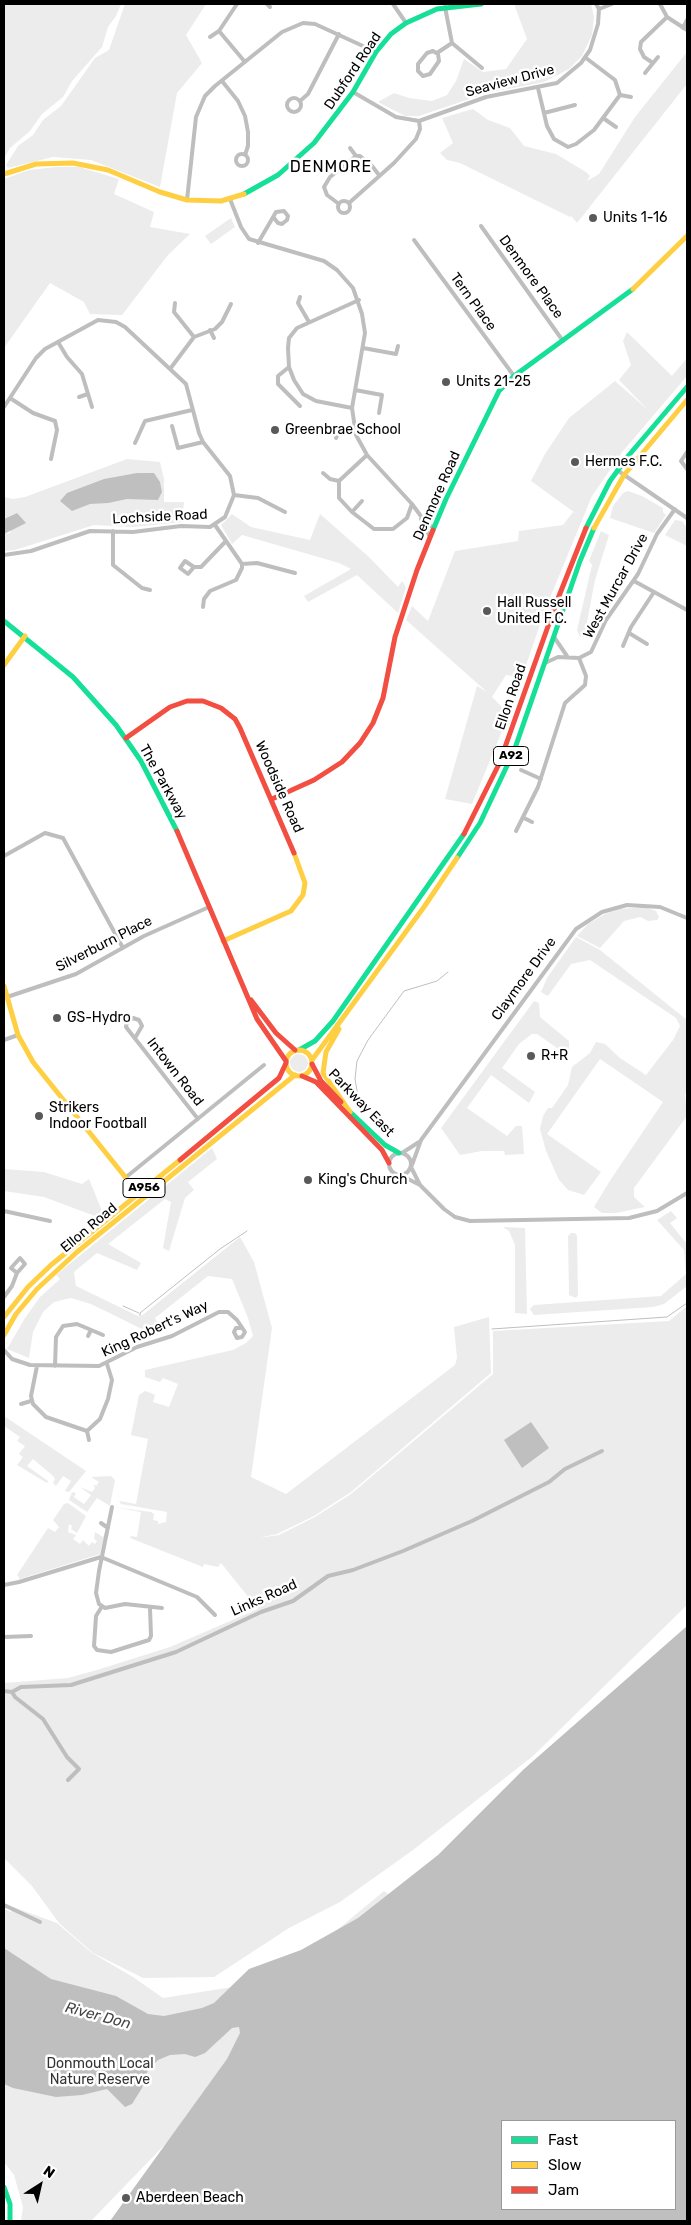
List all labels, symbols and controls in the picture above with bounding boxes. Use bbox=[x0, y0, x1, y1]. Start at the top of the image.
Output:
street label: Dubford Road bbox=[321, 29, 385, 113]
street label: Seaview Drive bbox=[464, 61, 556, 101]
district label: DENMORE bbox=[289, 157, 373, 177]
place label: Units 1-16 bbox=[603, 210, 667, 226]
marker: Units 1-16 bbox=[587, 212, 599, 224]
street label: Denmore Place bbox=[495, 232, 567, 322]
street label: Tern Place bbox=[446, 270, 500, 334]
place label: Units 21-25 bbox=[456, 374, 531, 390]
marker: Units 21-25 bbox=[440, 376, 452, 388]
place label: Greenbrae School bbox=[285, 422, 401, 438]
marker: Greenbrae School bbox=[269, 424, 281, 436]
street label: Denmore Road bbox=[410, 449, 464, 543]
place label: Hermes F.C. bbox=[585, 454, 662, 470]
marker: Hermes F.C. bbox=[569, 456, 581, 468]
street label: Lochside Road bbox=[112, 506, 208, 528]
street label: West Murcar Drive bbox=[580, 531, 652, 641]
place label: Hall Russell United F.C. bbox=[497, 595, 571, 628]
marker: Hall Russell United F.C. bbox=[481, 605, 493, 617]
street label: Ellon Road bbox=[492, 662, 530, 732]
street label: Woodside Road bbox=[251, 739, 307, 835]
street label: The Parkway bbox=[136, 742, 190, 822]
road number: A92 bbox=[494, 746, 528, 766]
street label: Silverburn Place bbox=[53, 912, 155, 976]
street label: Claymore Drive bbox=[488, 934, 560, 1024]
place label: GS-Hydro bbox=[67, 1010, 131, 1026]
marker: GS-Hydro bbox=[51, 1012, 63, 1024]
street label: Intown Road bbox=[143, 1035, 207, 1109]
place label: R+R bbox=[541, 1048, 568, 1064]
marker: R+R bbox=[525, 1050, 537, 1062]
street label: Parkway East bbox=[325, 1066, 397, 1140]
place label: Strikers Indoor Football bbox=[49, 1100, 147, 1132]
marker: Strikers Indoor Football bbox=[33, 1110, 45, 1122]
place label: King's Church bbox=[318, 1172, 408, 1188]
marker: King's Church bbox=[302, 1174, 314, 1186]
road number: A956 bbox=[123, 1178, 165, 1198]
street label: Ellon Road bbox=[57, 1200, 121, 1256]
street label: King Robert's Way bbox=[99, 1297, 211, 1361]
street label: Links Road bbox=[228, 1576, 300, 1620]
water label: River Don bbox=[63, 1999, 133, 2033]
park label: Donmouth Local Nature Reserve bbox=[46, 2056, 154, 2088]
legend bbox=[501, 2120, 676, 2210]
text: Fast bbox=[548, 2131, 578, 2149]
text: Slow bbox=[548, 2156, 581, 2174]
north arrow bbox=[15, 2160, 65, 2210]
text: N bbox=[40, 2162, 58, 2182]
text: Jam bbox=[548, 2181, 579, 2199]
place label: Aberdeen Beach bbox=[136, 2190, 244, 2206]
marker: Aberdeen Beach bbox=[120, 2192, 132, 2204]

